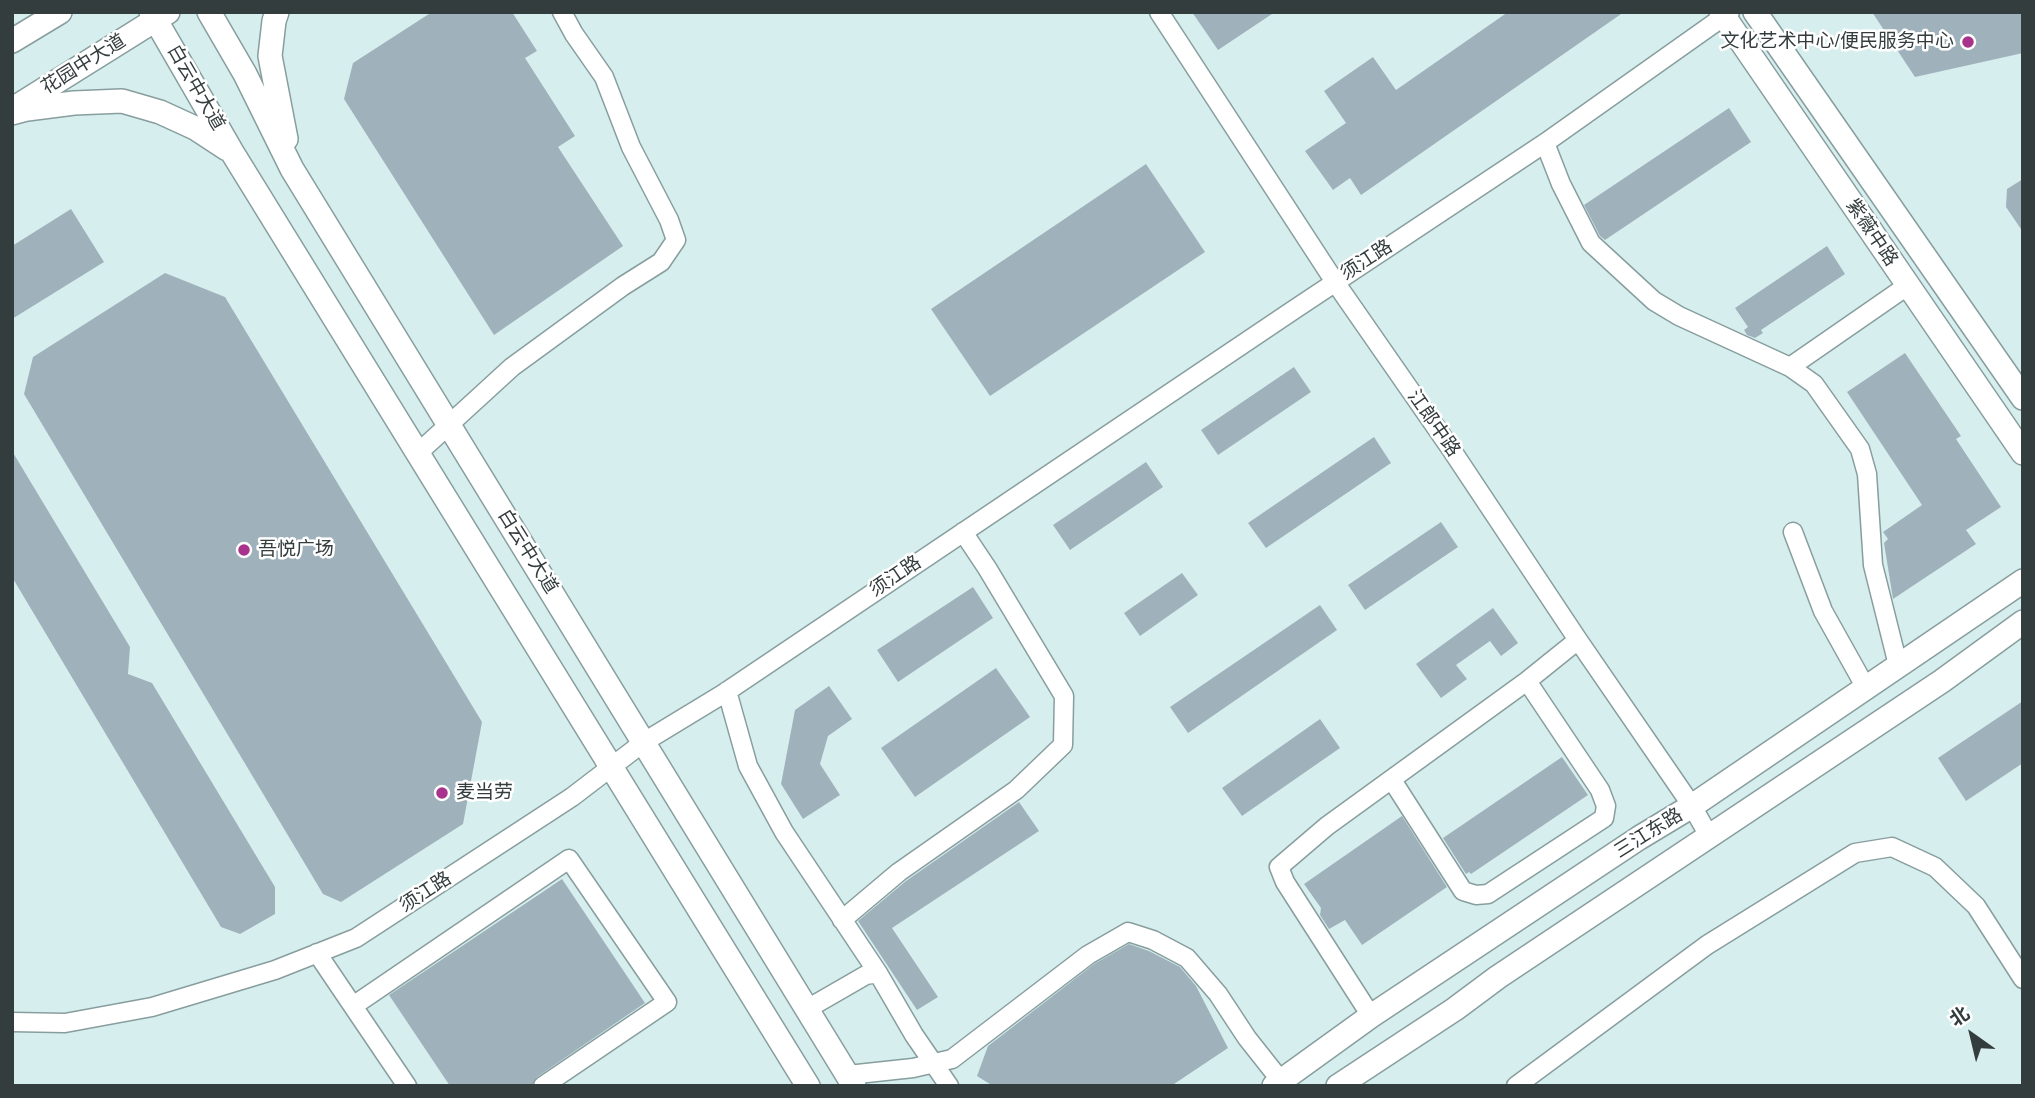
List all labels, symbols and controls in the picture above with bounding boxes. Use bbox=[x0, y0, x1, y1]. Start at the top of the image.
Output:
street label: 花园中大道 bbox=[38, 30, 130, 100]
place label: 文化艺术中心/便民服务中心 bbox=[1720, 31, 1954, 53]
marker: 文化艺术中心/便民服务中心 bbox=[1960, 34, 1976, 50]
street label: 白云中大道 bbox=[161, 41, 229, 135]
street label: 紫薇中路 bbox=[1840, 195, 1902, 271]
street label: 须江路 bbox=[1337, 236, 1397, 286]
street label: 江郎中路 bbox=[1402, 386, 1464, 462]
street label: 白云中大道 bbox=[492, 506, 562, 598]
place label: 吾悦广场 bbox=[258, 539, 334, 561]
marker: 吾悦广场 bbox=[236, 542, 252, 558]
street label: 须江路 bbox=[866, 552, 926, 602]
place label: 麦当劳 bbox=[456, 782, 513, 804]
marker: 麦当劳 bbox=[434, 785, 450, 801]
street label: 三江东路 bbox=[1611, 804, 1687, 864]
street label: 须江路 bbox=[396, 868, 456, 918]
north arrow bbox=[1937, 1000, 2007, 1070]
text: 北 bbox=[1946, 1002, 1974, 1032]

